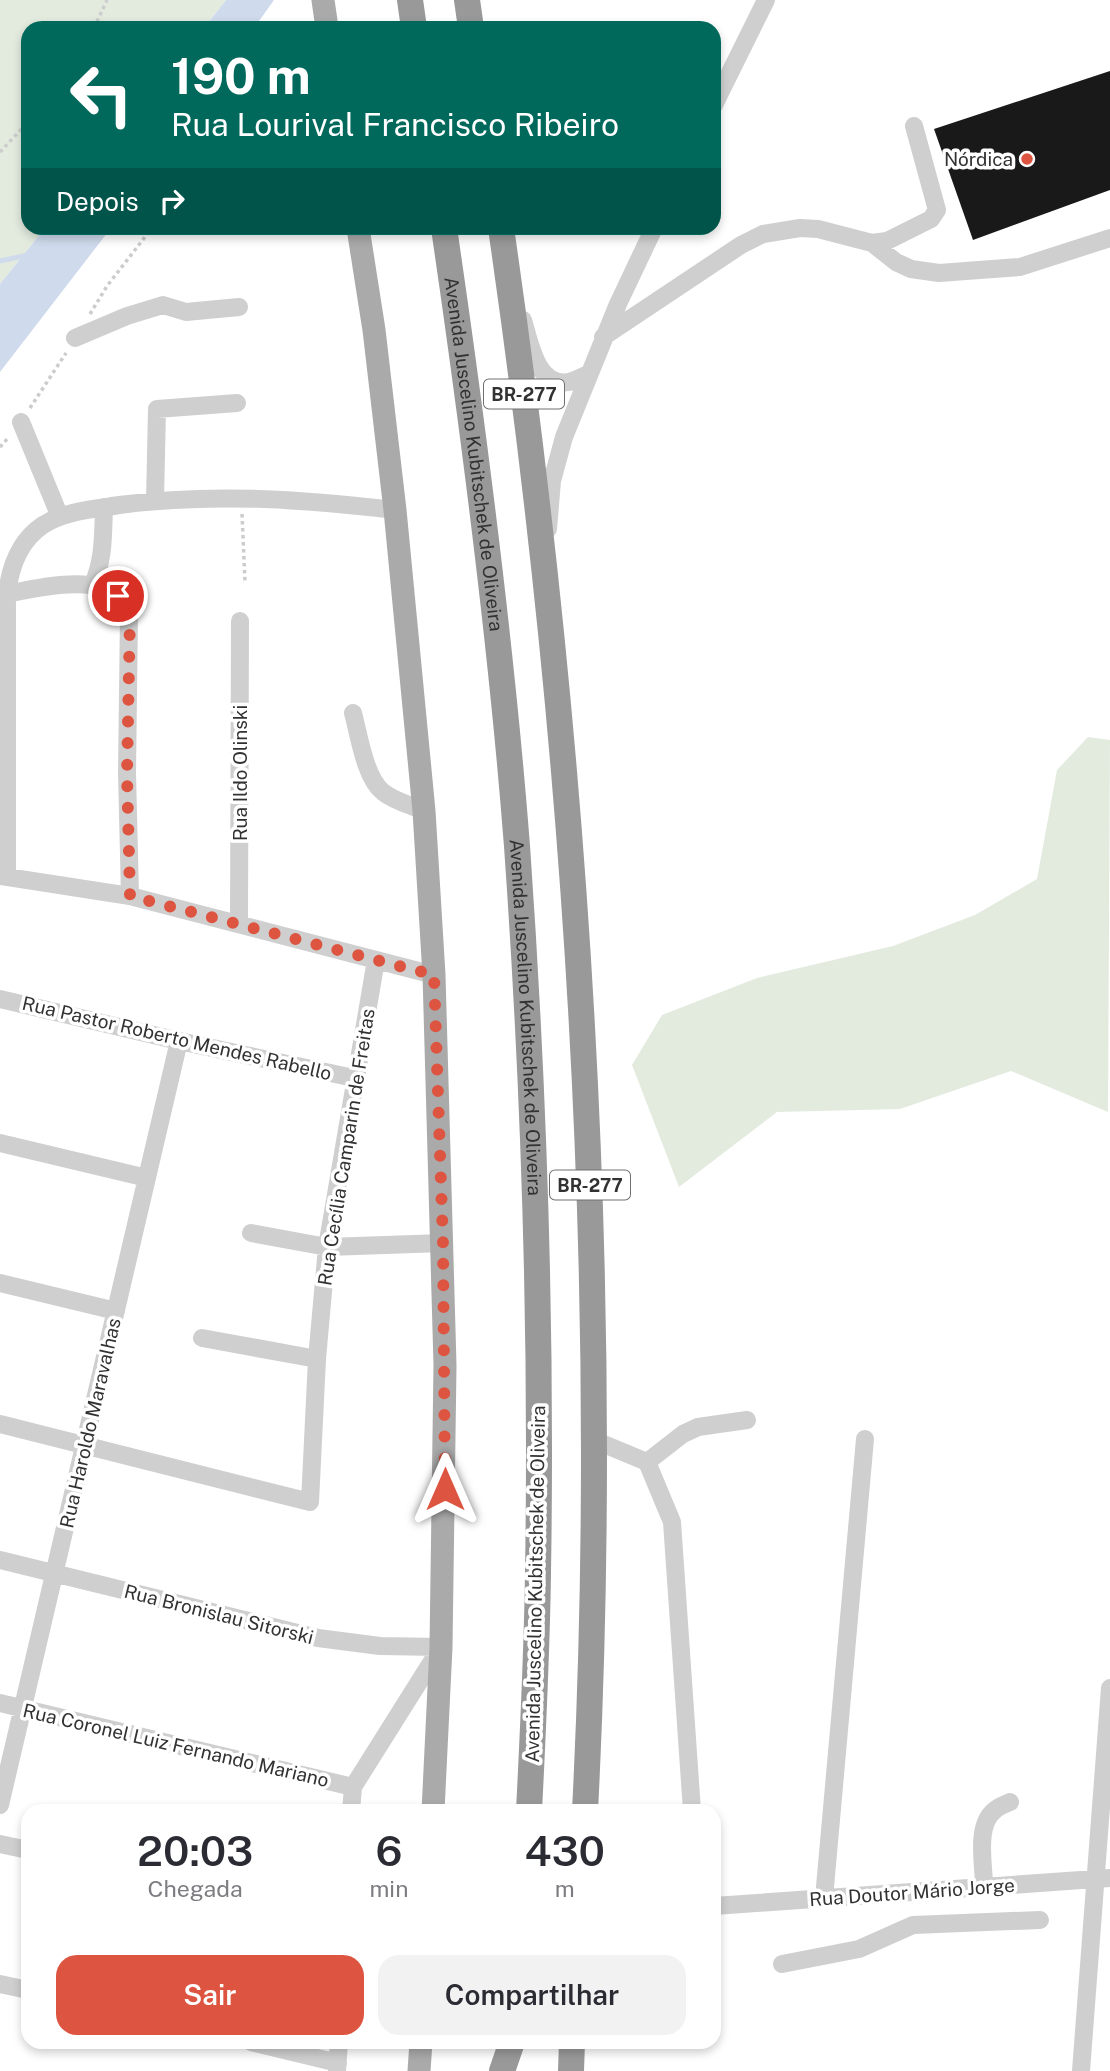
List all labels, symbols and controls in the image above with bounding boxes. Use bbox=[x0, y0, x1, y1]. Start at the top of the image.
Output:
text: 190 m bbox=[171, 47, 311, 105]
icon: left bbox=[56, 49, 147, 140]
text: Rua Lourival Francisco Ribeiro bbox=[171, 106, 619, 143]
place label: Nórdica bbox=[944, 148, 1013, 170]
marker: Nórdica bbox=[1019, 151, 1035, 167]
icon: right bbox=[153, 182, 191, 220]
text: Depois bbox=[56, 186, 139, 217]
street label: Avenida Juscelino Kubitschek de Oliveira bbox=[440, 275, 508, 632]
road number: BR-277 bbox=[484, 380, 564, 408]
pin bbox=[88, 566, 148, 626]
icon: arrive bbox=[99, 577, 137, 615]
street label: Rua Ildo Olinski bbox=[229, 705, 251, 841]
street label: Avenida Juscelino Kubitschek de Oliveira bbox=[505, 838, 546, 1196]
street label: Rua Pastor Roberto Mendes Rabello bbox=[20, 992, 334, 1084]
street label: Rua Cecília Camparin de Freitas bbox=[313, 1007, 379, 1287]
road number: BR-277 bbox=[550, 1170, 630, 1200]
street label: Rua Haroldo Maravalhas bbox=[55, 1316, 125, 1530]
street label: Avenida Juscelino Kubitschek de Oliveira bbox=[521, 1405, 549, 1763]
position arrow bbox=[408, 1452, 482, 1526]
street label: Rua Bronislau Sitorski bbox=[122, 1580, 316, 1648]
street label: Rua Coronel Luiz Fernando Mariano bbox=[21, 1699, 331, 1791]
text: 20:03 bbox=[137, 1826, 253, 1875]
text: 6 bbox=[375, 1826, 402, 1875]
text: 430 bbox=[524, 1826, 605, 1875]
street label: Rua Doutor Mário Jorge bbox=[809, 1874, 1015, 1910]
text: Chegada bbox=[148, 1875, 243, 1902]
text: min bbox=[369, 1875, 408, 1902]
text: m bbox=[555, 1875, 575, 1902]
button: Sair bbox=[56, 1955, 364, 2035]
button: Compartilhar bbox=[378, 1955, 686, 2035]

